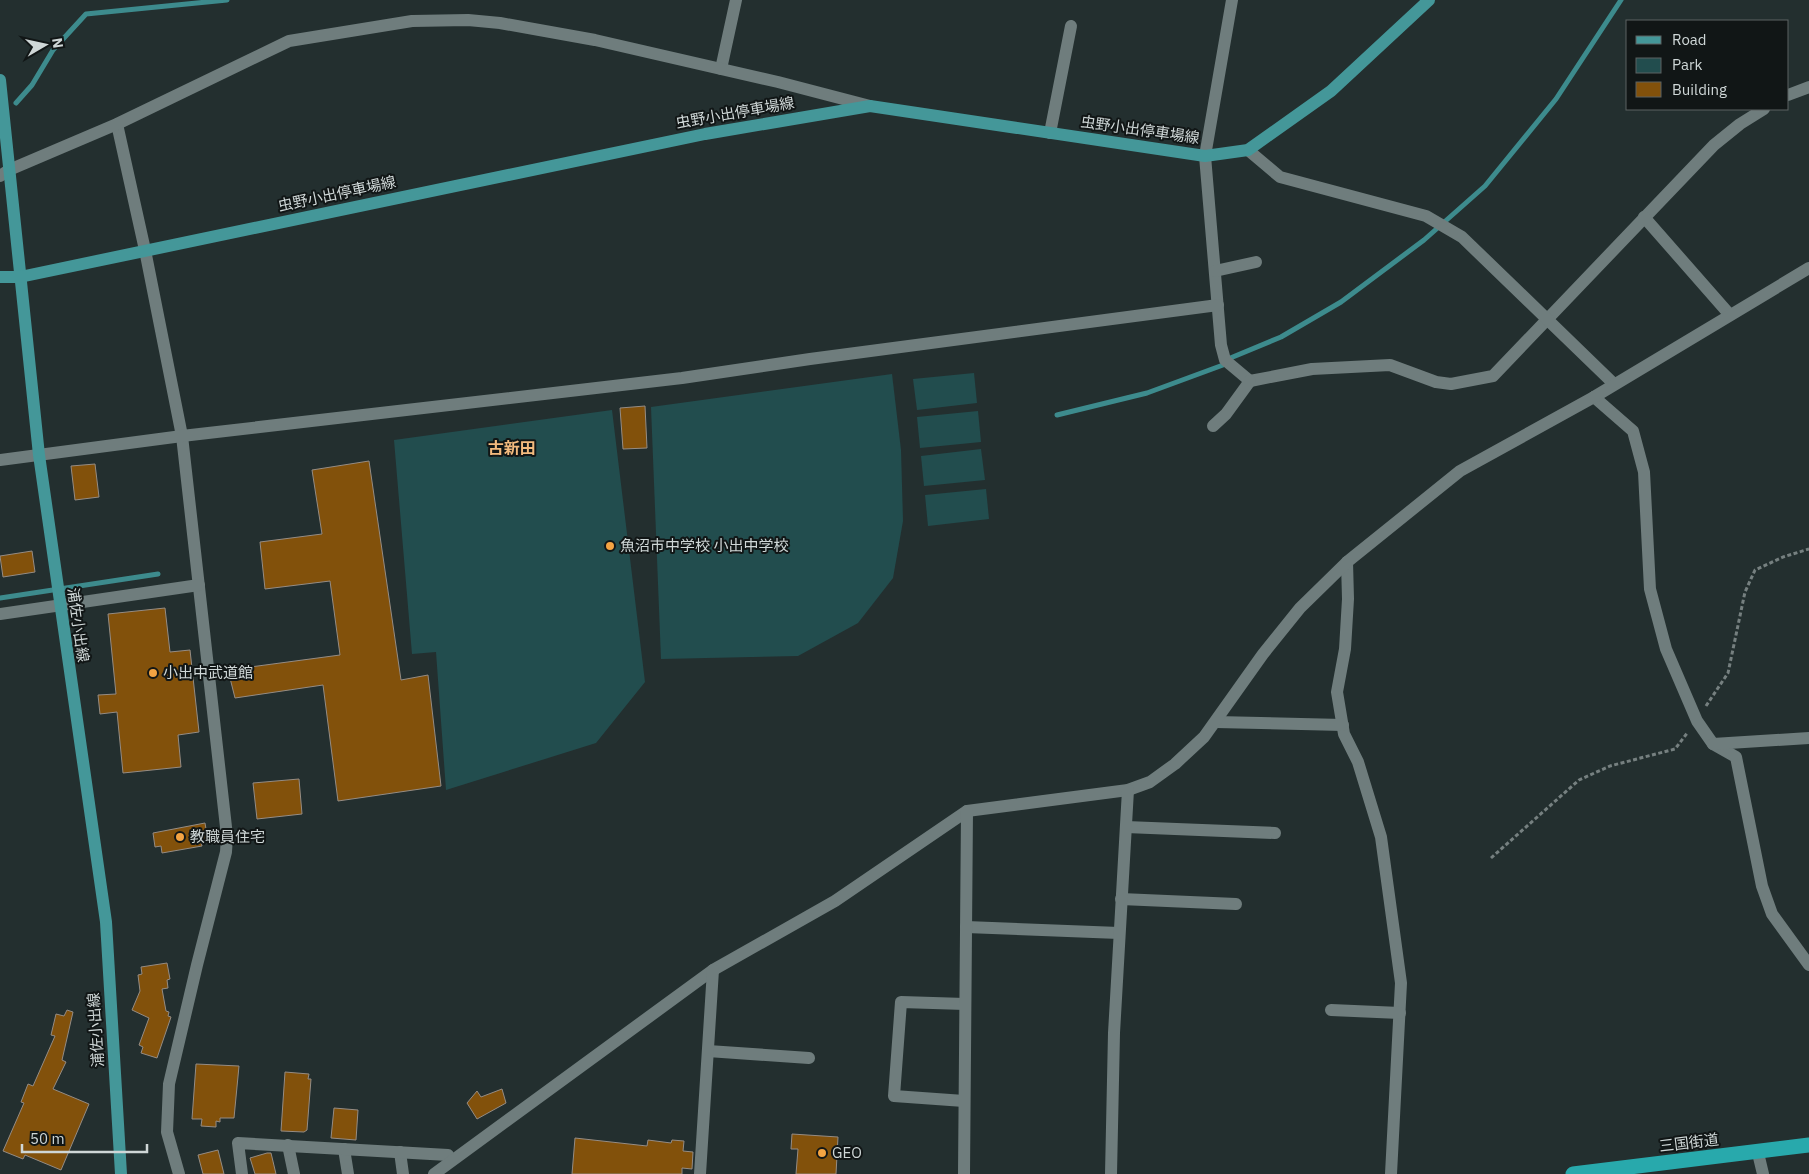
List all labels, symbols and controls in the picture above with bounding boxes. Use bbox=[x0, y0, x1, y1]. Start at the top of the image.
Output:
north arrow bbox=[20, 20, 70, 70]
legend bbox=[1626, 20, 1789, 110]
text: Road bbox=[1672, 30, 1707, 49]
text: N bbox=[48, 37, 68, 49]
text: Park bbox=[1672, 55, 1702, 74]
text: Building bbox=[1672, 80, 1727, 99]
street label: 虫野小出停車場線 bbox=[674, 93, 796, 132]
street label: 虫野小出停車場線 bbox=[1079, 112, 1201, 147]
street label: 虫野小出停車場線 bbox=[276, 172, 398, 215]
district label: 古新田 bbox=[488, 438, 536, 458]
place label: 魚沼市中学校 小出中学校 bbox=[620, 536, 789, 555]
marker: 魚沼市中学校 小出中学校 bbox=[604, 540, 616, 552]
street label: 浦佐小出線 bbox=[64, 586, 93, 663]
place label: 小出中武道館 bbox=[163, 663, 253, 682]
marker: 小出中武道館 bbox=[147, 667, 159, 679]
place label: 教職員住宅 bbox=[190, 827, 265, 846]
marker: 教職員住宅 bbox=[174, 831, 186, 843]
street label: 浦佐小出線 bbox=[83, 992, 108, 1068]
scale bar bbox=[22, 1122, 148, 1154]
text: 50 m bbox=[30, 1129, 65, 1148]
street label: 三国街道 bbox=[1658, 1129, 1720, 1156]
place label: GEO bbox=[832, 1143, 862, 1162]
marker: GEO bbox=[816, 1147, 828, 1159]

